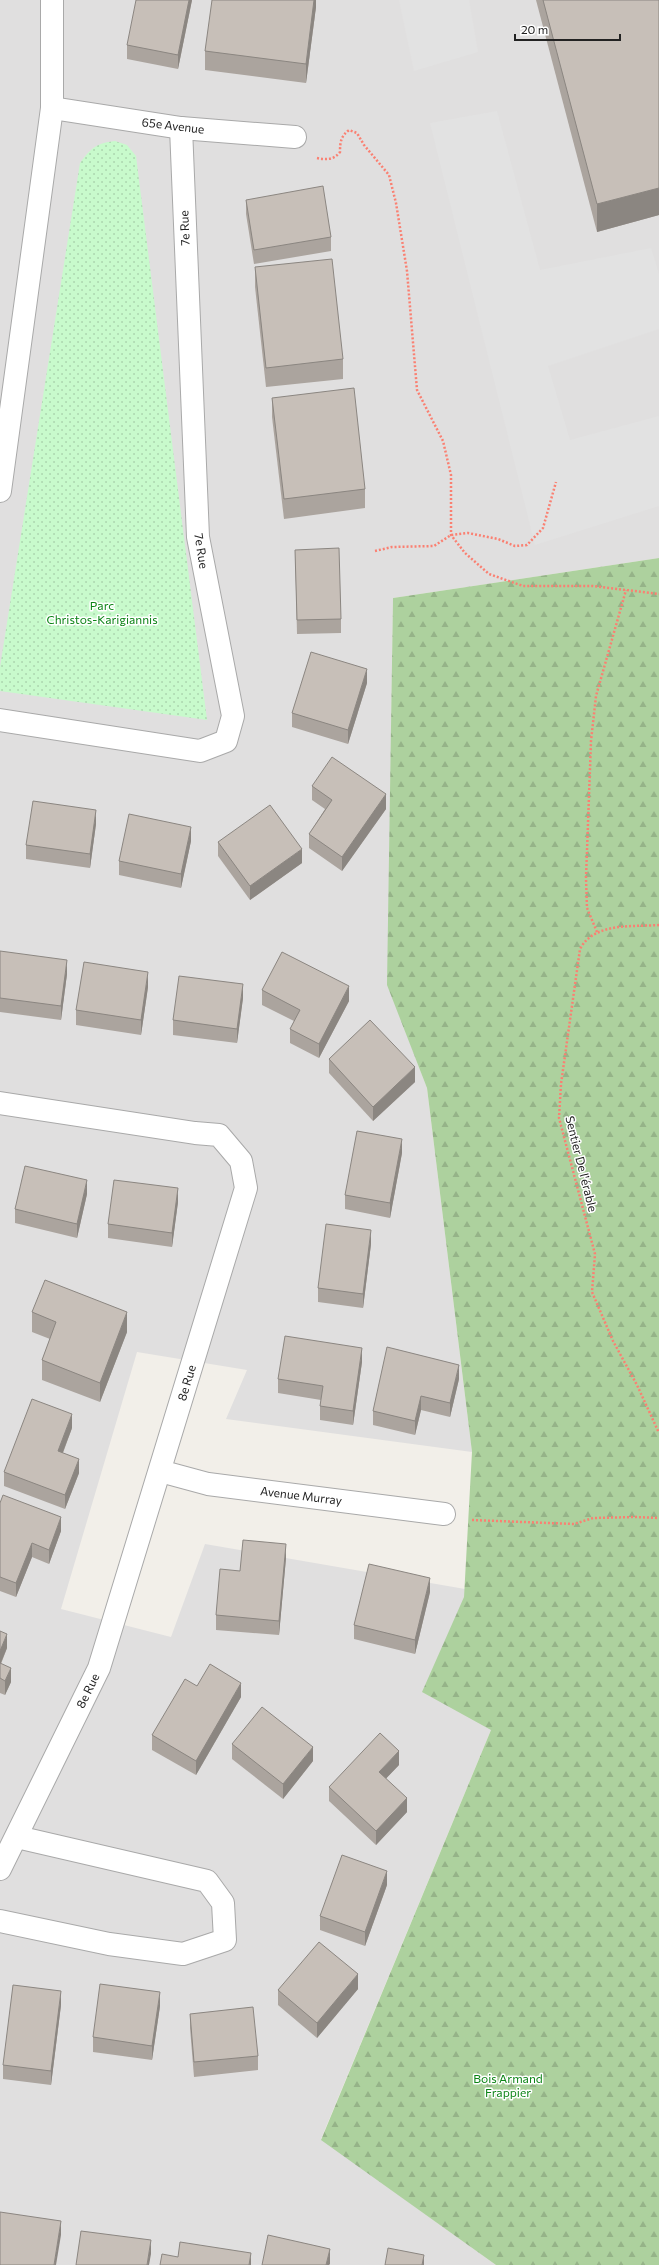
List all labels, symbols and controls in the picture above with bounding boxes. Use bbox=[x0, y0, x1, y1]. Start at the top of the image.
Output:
scale bar bbox=[515, 16, 620, 42]
text: 20 m bbox=[521, 22, 548, 36]
street label: 65e Avenue bbox=[141, 114, 205, 136]
street label: 7e Rue bbox=[176, 210, 192, 246]
street label: 7e Rue bbox=[192, 532, 212, 569]
park label: Parc Christos-Karigiannis bbox=[46, 598, 158, 626]
street label: Sentier De l'érable bbox=[563, 1114, 601, 1213]
street label: 8e Rue bbox=[174, 1363, 198, 1402]
street label: Avenue Murray bbox=[259, 1483, 343, 1507]
street label: 8e Rue bbox=[73, 1671, 101, 1710]
park label: Bois Armand Frappier bbox=[473, 2071, 543, 2099]

